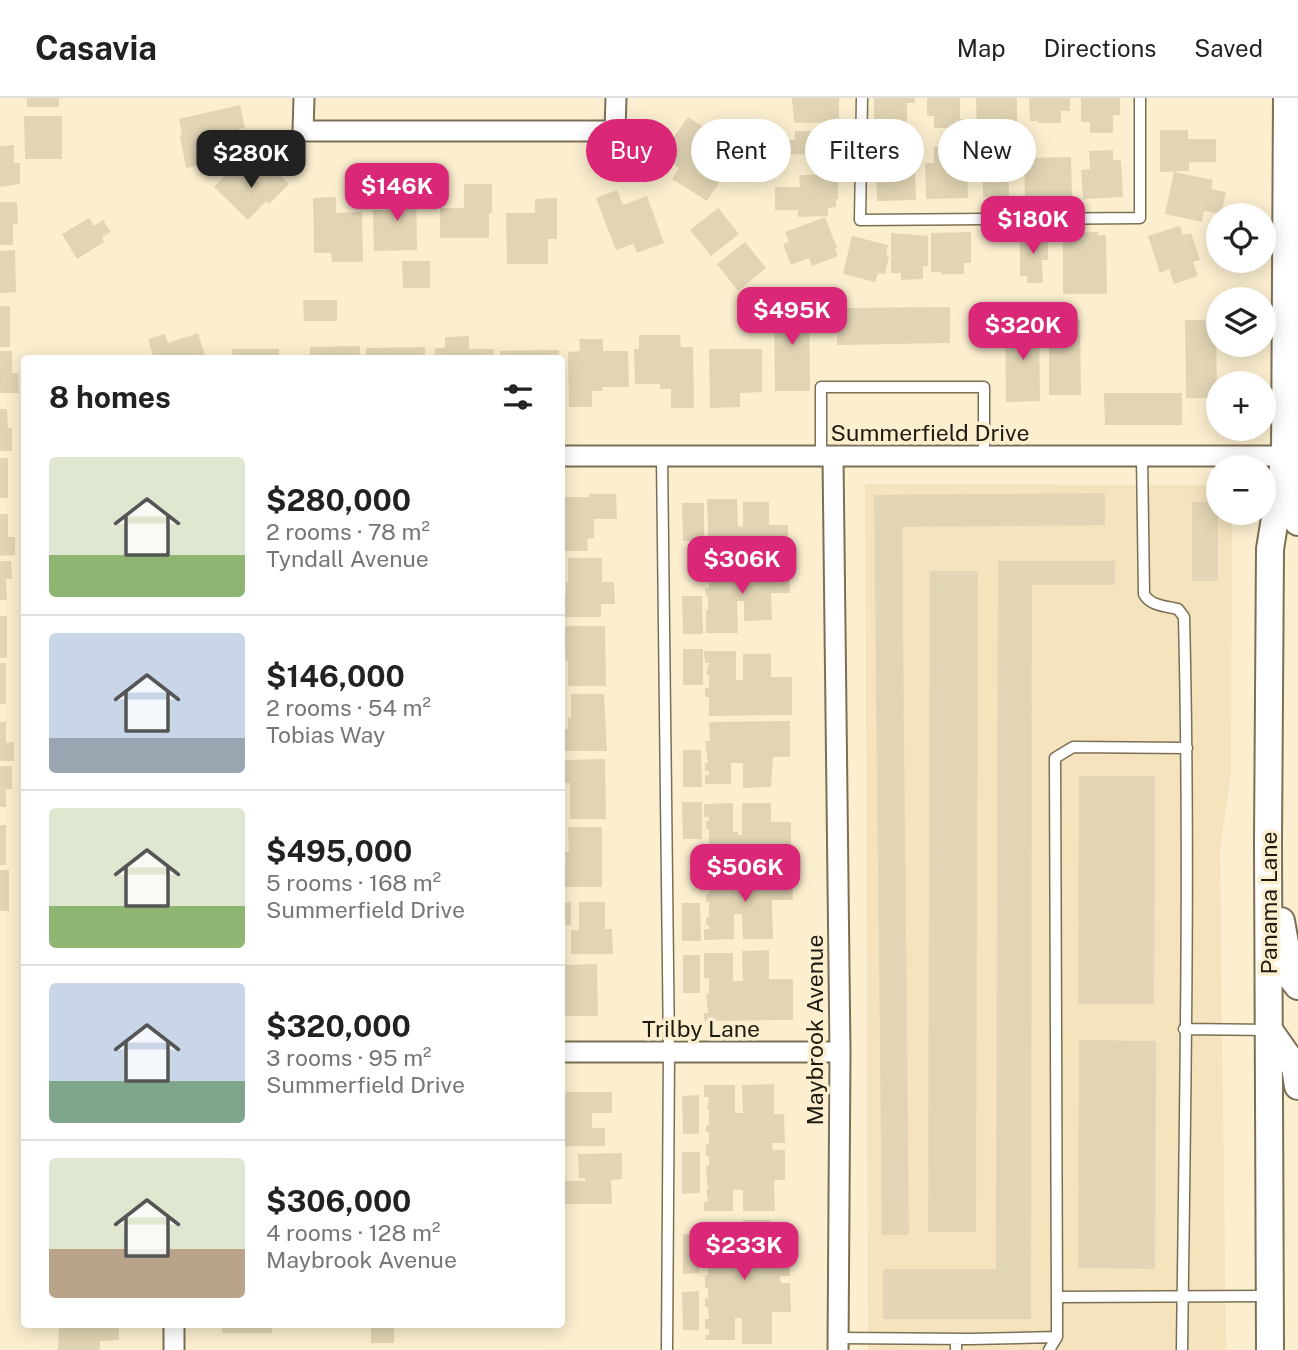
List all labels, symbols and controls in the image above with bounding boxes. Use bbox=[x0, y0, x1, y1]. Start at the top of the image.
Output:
text: Casavia bbox=[35, 29, 157, 67]
text: Map bbox=[957, 34, 1006, 62]
text: Directions bbox=[1044, 34, 1156, 62]
text: Saved bbox=[1194, 34, 1263, 62]
chip: Buy bbox=[586, 119, 677, 182]
chip: Rent bbox=[691, 119, 791, 182]
chip: Filters bbox=[805, 119, 924, 182]
chip: New bbox=[938, 119, 1036, 182]
pin: $280K bbox=[202, 130, 300, 190]
text: $280K bbox=[213, 139, 289, 166]
pin: $146K bbox=[348, 164, 446, 223]
text: $146K bbox=[361, 172, 433, 199]
pin: $180K bbox=[984, 197, 1082, 256]
map controls bbox=[1206, 203, 1276, 525]
button: locate bbox=[1206, 203, 1276, 273]
text: $180K bbox=[997, 205, 1069, 232]
button: layers bbox=[1206, 287, 1276, 357]
pin: $495K bbox=[743, 288, 841, 347]
text: $495K bbox=[753, 296, 831, 323]
pin: $320K bbox=[974, 302, 1072, 362]
text: $320K bbox=[985, 311, 1061, 338]
button: + bbox=[1206, 371, 1276, 441]
icon: filters bbox=[499, 378, 537, 416]
text: 8 homes bbox=[49, 379, 171, 415]
street label: Summerfield Drive bbox=[831, 419, 1029, 446]
button: − bbox=[1206, 455, 1276, 525]
text: $280,000 bbox=[266, 482, 411, 518]
icon: home bbox=[105, 485, 189, 569]
text: 2 rooms · 78 m² bbox=[266, 518, 430, 545]
pin: $306K bbox=[693, 536, 791, 596]
text: Tyndall Avenue bbox=[266, 545, 429, 572]
text: $306K bbox=[703, 545, 781, 572]
text: $146,000 bbox=[266, 658, 405, 694]
icon: home bbox=[105, 661, 189, 745]
text: 2 rooms · 54 m² bbox=[266, 694, 431, 721]
text: Tobias Way bbox=[266, 721, 385, 748]
street label: Panama Lane bbox=[1255, 831, 1282, 975]
text: $495,000 bbox=[266, 833, 412, 869]
icon: home bbox=[105, 836, 189, 920]
pin: $506K bbox=[696, 844, 794, 904]
text: $506K bbox=[706, 853, 784, 880]
text: 5 rooms · 168 m² bbox=[266, 869, 441, 896]
text: Summerfield Drive bbox=[266, 896, 465, 923]
street label: Maybrook Avenue bbox=[801, 935, 828, 1125]
text: $320,000 bbox=[266, 1008, 411, 1044]
icon: home bbox=[105, 1011, 189, 1095]
street label: Trilby Lane bbox=[642, 1015, 760, 1042]
text: 3 rooms · 95 m² bbox=[266, 1044, 432, 1071]
text: Summerfield Drive bbox=[266, 1071, 465, 1098]
text: $306,000 bbox=[266, 1183, 411, 1219]
icon: home bbox=[105, 1186, 189, 1270]
text: 4 rooms · 128 m² bbox=[266, 1219, 440, 1246]
pin: $233K bbox=[695, 1222, 793, 1282]
text: $233K bbox=[705, 1231, 783, 1258]
text: Maybrook Avenue bbox=[266, 1246, 457, 1273]

